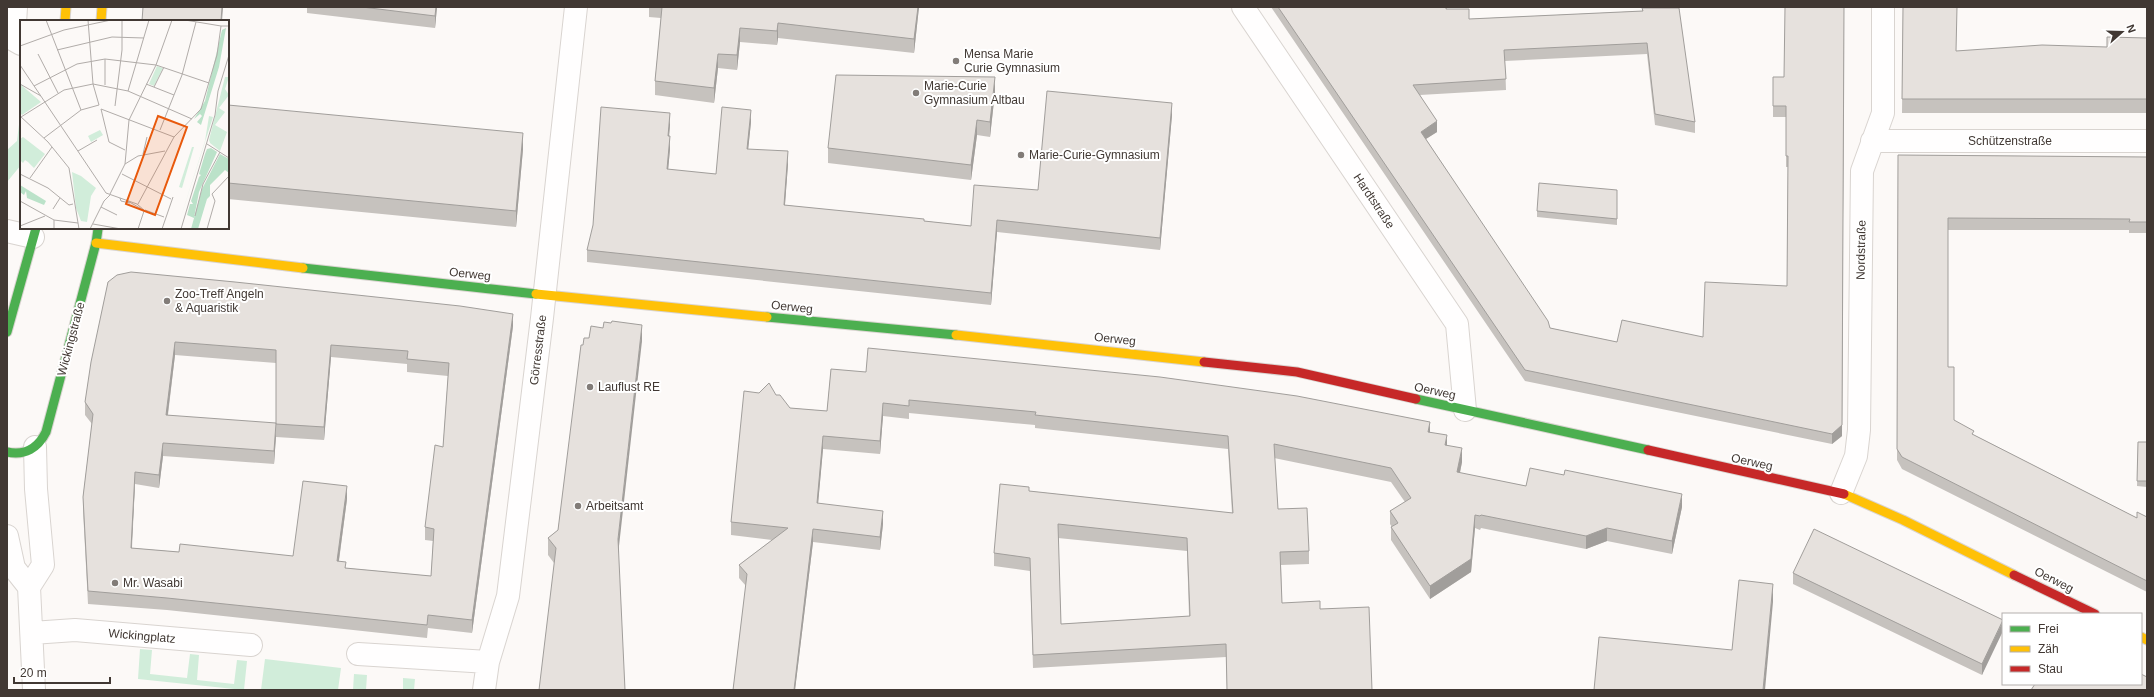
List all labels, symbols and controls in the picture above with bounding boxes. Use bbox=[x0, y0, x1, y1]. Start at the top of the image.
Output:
north arrow bbox=[2102, 12, 2142, 52]
inset map bbox=[20, 20, 229, 229]
text: N bbox=[2124, 23, 2138, 34]
place label: Mensa Marie Curie Gymnasium bbox=[964, 47, 1060, 75]
marker: Mensa Marie Curie Gymnasium bbox=[951, 56, 961, 66]
place label: Marie-Curie Gymnasium Altbau bbox=[924, 79, 1025, 107]
marker: Marie-Curie Gymnasium Altbau bbox=[911, 88, 921, 98]
street label: Schützenstraße bbox=[1968, 134, 2052, 148]
place label: Marie-Curie-Gymnasium bbox=[1029, 148, 1160, 162]
marker: Marie-Curie-Gymnasium bbox=[1016, 150, 1026, 160]
street label: Hardtstraße bbox=[1350, 171, 1398, 231]
street label: Nordstraße bbox=[1853, 220, 1869, 280]
street label: Oerweg bbox=[448, 265, 492, 283]
place label: Zoo-Treff Angeln & Aquaristik bbox=[175, 287, 264, 315]
marker: Zoo-Treff Angeln & Aquaristik bbox=[162, 296, 172, 306]
street label: Oerweg bbox=[770, 298, 814, 316]
street label: Wickingstraße bbox=[54, 300, 88, 378]
street label: Görresstraße bbox=[527, 314, 549, 386]
street label: Oerweg bbox=[1093, 330, 1137, 348]
place label: Lauflust RE bbox=[598, 380, 660, 394]
street label: Oerweg bbox=[1413, 380, 1457, 402]
marker: Lauflust RE bbox=[585, 382, 595, 392]
street label: Oerweg bbox=[1730, 451, 1774, 473]
place label: Arbeitsamt bbox=[586, 499, 644, 513]
marker: Arbeitsamt bbox=[573, 501, 583, 511]
street label: Oerweg bbox=[2032, 564, 2076, 596]
place label: Mr. Wasabi bbox=[123, 576, 183, 590]
marker: Mr. Wasabi bbox=[110, 578, 120, 588]
legend bbox=[2002, 613, 2142, 685]
text: Frei bbox=[2038, 622, 2059, 636]
street label: Wickingplatz bbox=[108, 626, 176, 646]
text: Zäh bbox=[2038, 642, 2059, 656]
scale bar bbox=[14, 659, 110, 685]
text: Stau bbox=[2038, 662, 2063, 676]
text: 20 m bbox=[20, 666, 47, 680]

